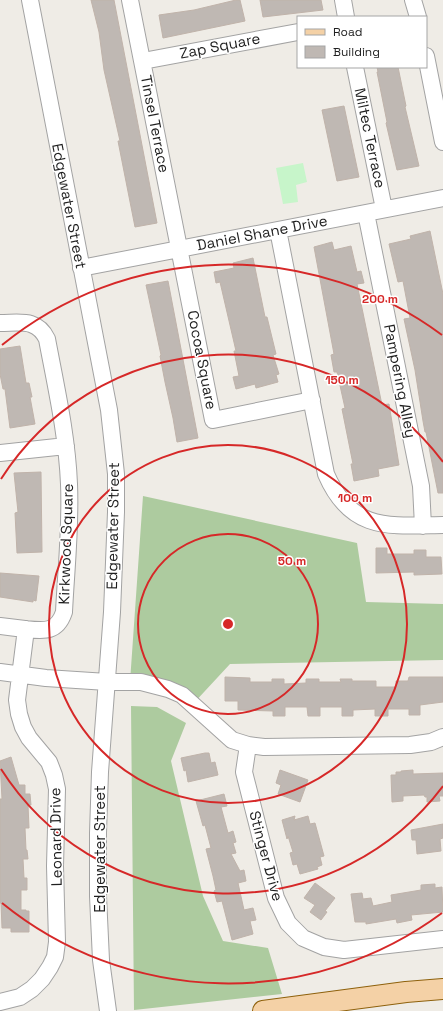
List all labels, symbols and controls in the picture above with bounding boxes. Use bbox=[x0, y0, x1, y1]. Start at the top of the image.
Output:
legend bbox=[297, 16, 427, 68]
text: Road bbox=[333, 24, 362, 40]
street label: Zap Square bbox=[178, 28, 262, 63]
text: Building bbox=[333, 44, 380, 60]
street label: Tinsel Terrace bbox=[137, 73, 174, 174]
street label: Miltec Terrace bbox=[351, 86, 390, 190]
street label: Edgewater Street bbox=[48, 142, 91, 270]
street label: Daniel Shane Drive bbox=[195, 211, 329, 254]
text: 200 m bbox=[362, 291, 398, 307]
street label: Cocoa Square bbox=[184, 309, 221, 411]
street label: Pampering Alley bbox=[380, 322, 421, 439]
text: 150 m bbox=[325, 372, 359, 388]
street label: Edgewater Street bbox=[102, 462, 123, 590]
street label: Kirkwood Square bbox=[54, 483, 77, 605]
text: 100 m bbox=[338, 490, 372, 506]
text: 50 m bbox=[278, 553, 306, 569]
centre of rings bbox=[221, 617, 235, 631]
street label: Edgewater Street bbox=[90, 785, 109, 913]
street label: Leonard Drive bbox=[45, 787, 66, 887]
street label: Stinger Drive bbox=[245, 809, 288, 903]

